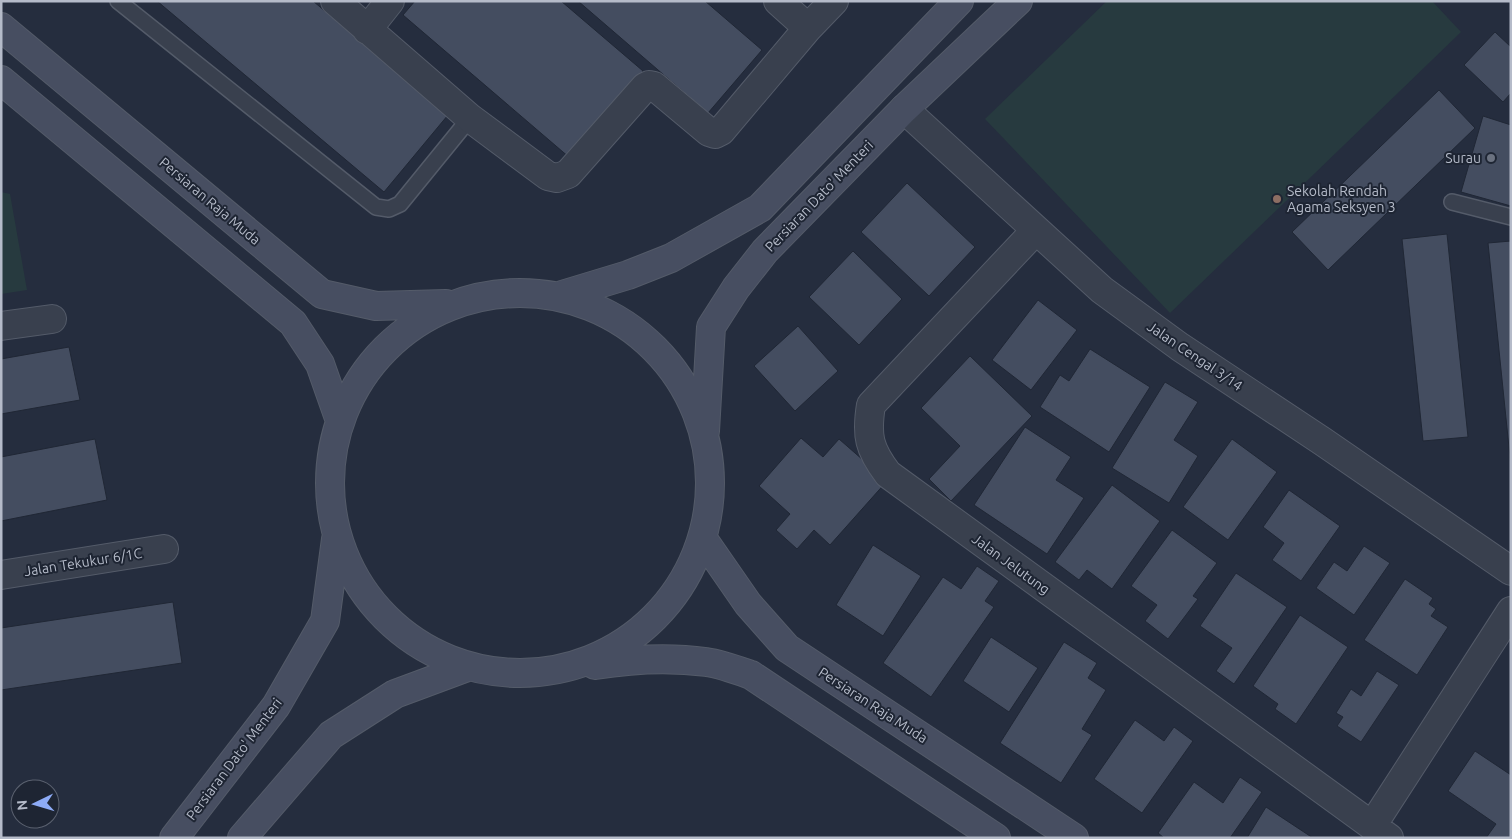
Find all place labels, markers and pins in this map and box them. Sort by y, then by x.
place label: Surau [1445,150,1481,166]
marker: Surau [1485,152,1497,164]
place label: Sekolah Rendah Agama Seksyen 3 [1287,183,1396,215]
marker: Sekolah Rendah Agama Seksyen 3 [1271,193,1283,205]

